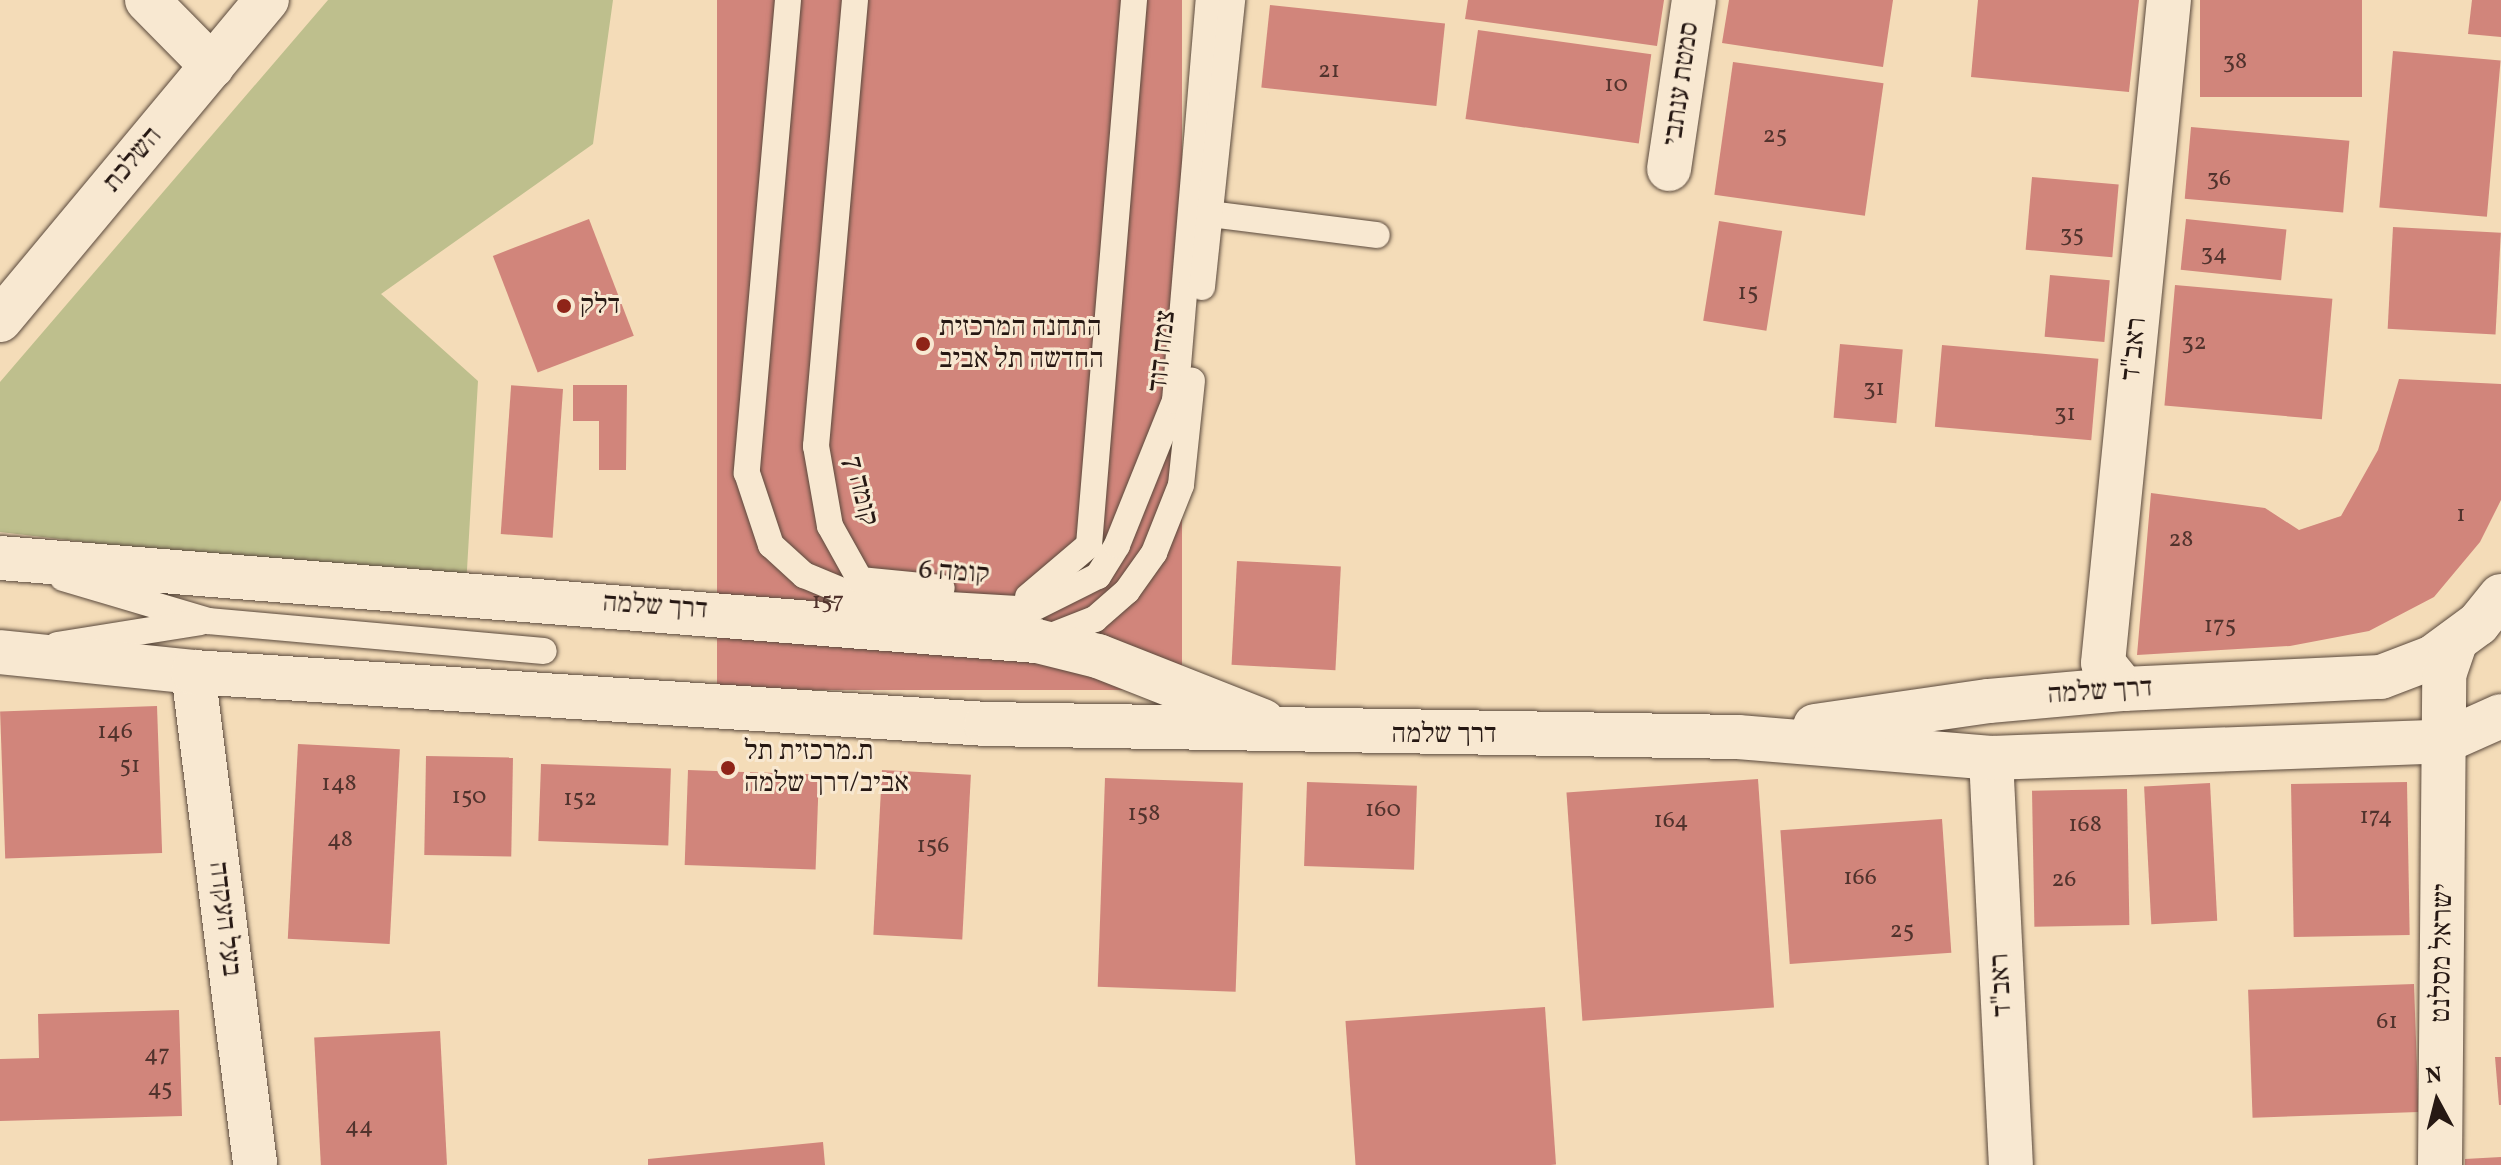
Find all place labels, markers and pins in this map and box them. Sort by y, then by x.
place label: דלק [580,289,620,323]
marker: דלק [555,297,573,315]
place label: התחנה המרכזית החדשה תל אביב [939,311,1104,377]
marker: התחנה המרכזית החדשה תל אביב [914,335,932,353]
place label: ת.מרכזית תל אביב/דרך שלמה [744,735,909,801]
marker: ת.מרכזית תל אביב/דרך שלמה [719,759,737,777]

